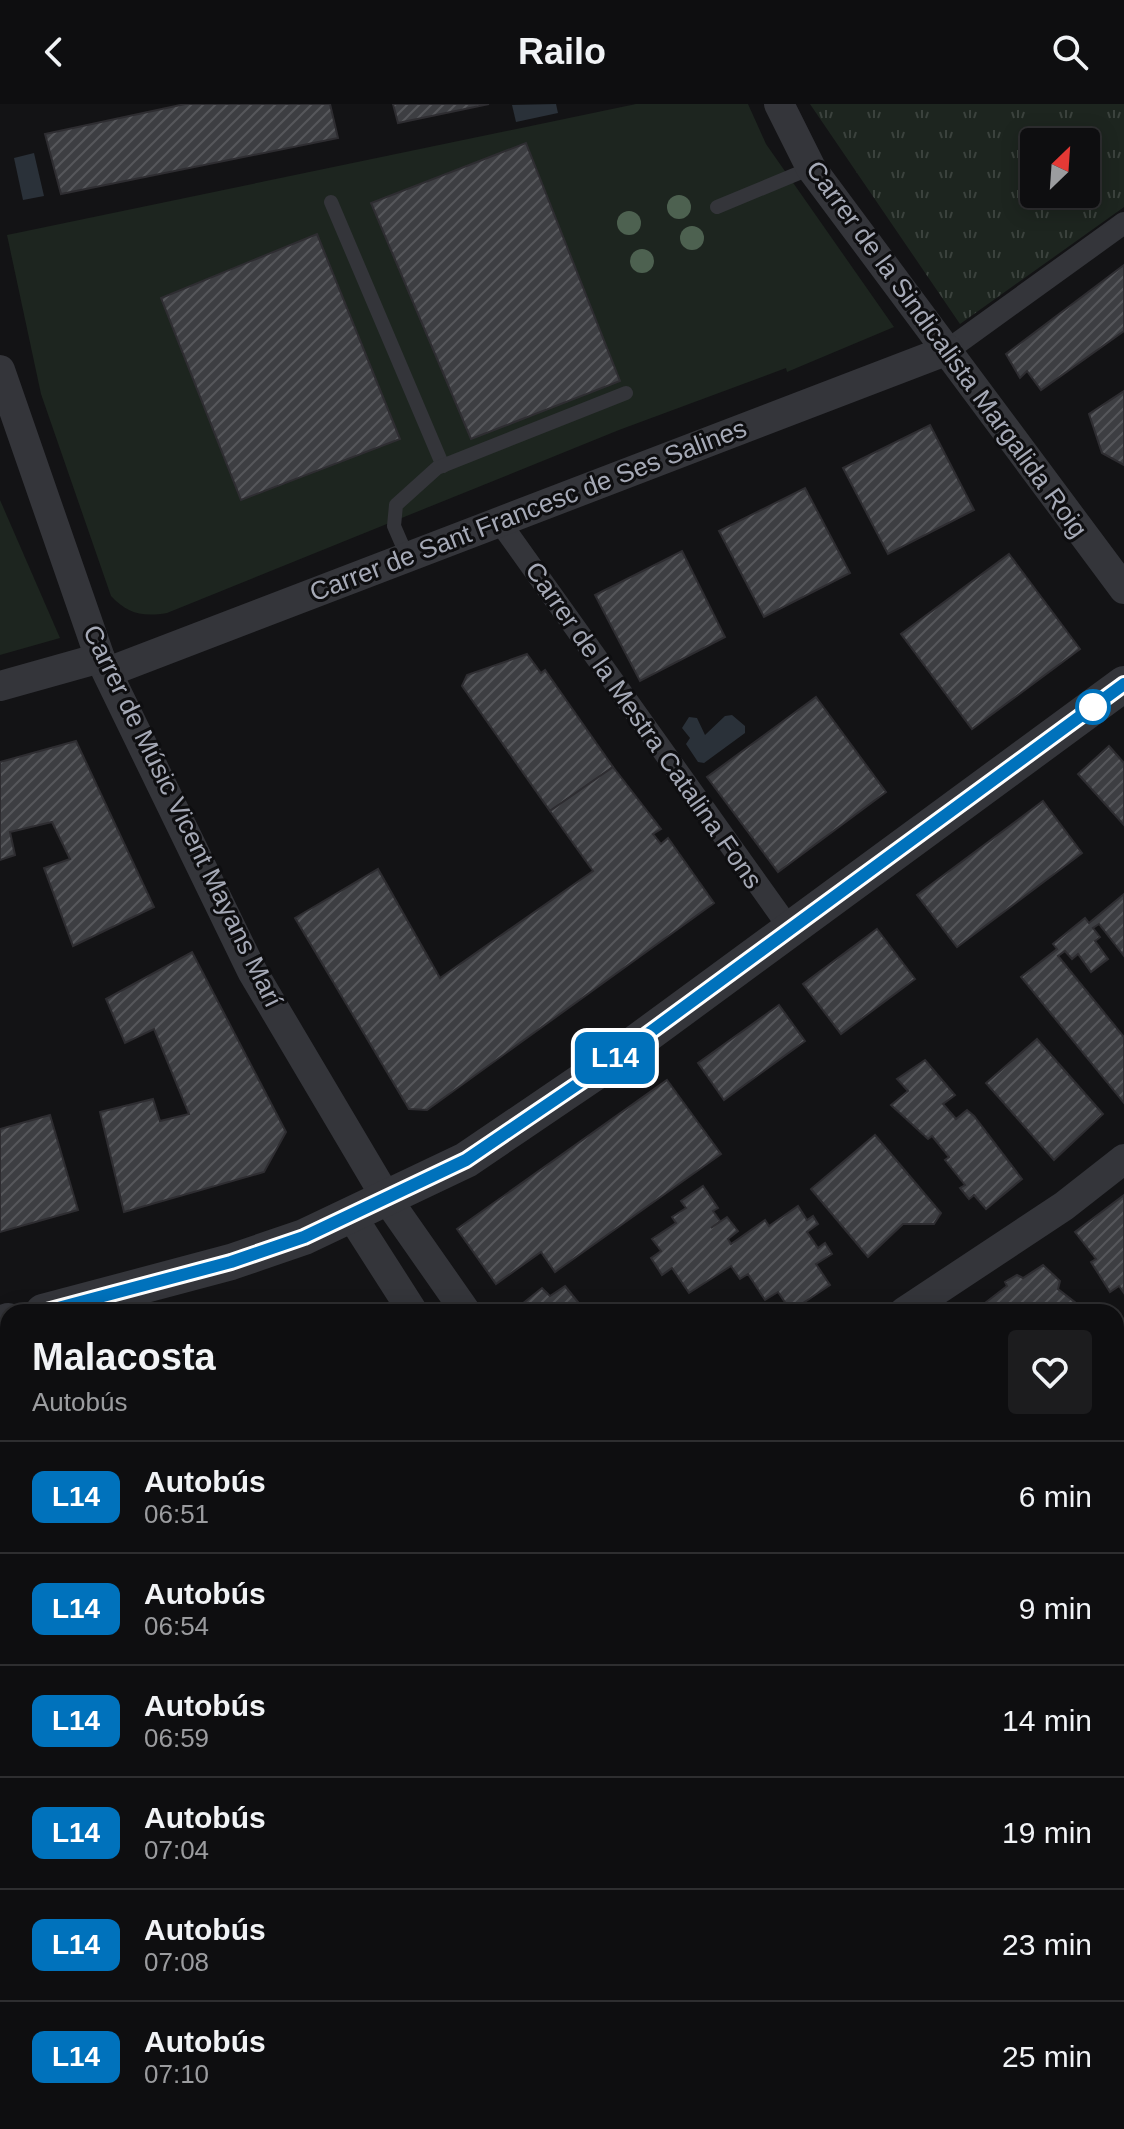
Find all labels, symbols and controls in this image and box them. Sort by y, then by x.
icon: back [32,30,76,74]
icon: search [1048,30,1092,74]
text: Railo [518,31,606,72]
north arrow [1020,128,1100,208]
map controls [1020,128,1100,208]
street label: Carrer de la Sindicalista Margalida Roig [800,155,1094,543]
street label: Carrer de Sant Francesc de Ses Salines [305,413,751,607]
street label: Carrer de la Mestra Catalina Fons [519,556,769,894]
street label: Carrer de Músic Vicent Mayans Marí [77,620,289,1013]
unlabelled marker [1076,690,1110,724]
line badge: L14 [569,1032,661,1084]
text: L14 [591,1042,639,1073]
button: heart [1008,1330,1092,1414]
text: Malacosta [32,1336,216,1378]
text: Autobús [32,1387,127,1417]
text: Autobús [144,1465,266,1498]
text: 6 min [1019,1480,1092,1513]
text: L14 [52,1481,100,1512]
text: 06:51 [144,1499,209,1529]
text: Autobús [144,1577,266,1610]
text: 9 min [1019,1592,1092,1625]
text: L14 [52,1593,100,1624]
text: 06:54 [144,1611,209,1641]
text: Autobús [144,1689,266,1722]
text: 14 min [1002,1704,1092,1737]
text: L14 [52,1705,100,1736]
text: 06:59 [144,1723,209,1753]
text: Autobús [144,1801,266,1834]
text: 19 min [1002,1816,1092,1849]
text: L14 [52,1817,100,1848]
text: 07:04 [144,1835,209,1865]
text: Autobús [144,1913,266,1946]
text: 23 min [1002,1928,1092,1961]
text: L14 [52,1929,100,1960]
text: 07:08 [144,1947,209,1977]
text: Autobús [144,2025,266,2058]
text: 25 min [1002,2040,1092,2073]
text: L14 [52,2041,100,2072]
text: 07:10 [144,2059,209,2089]

